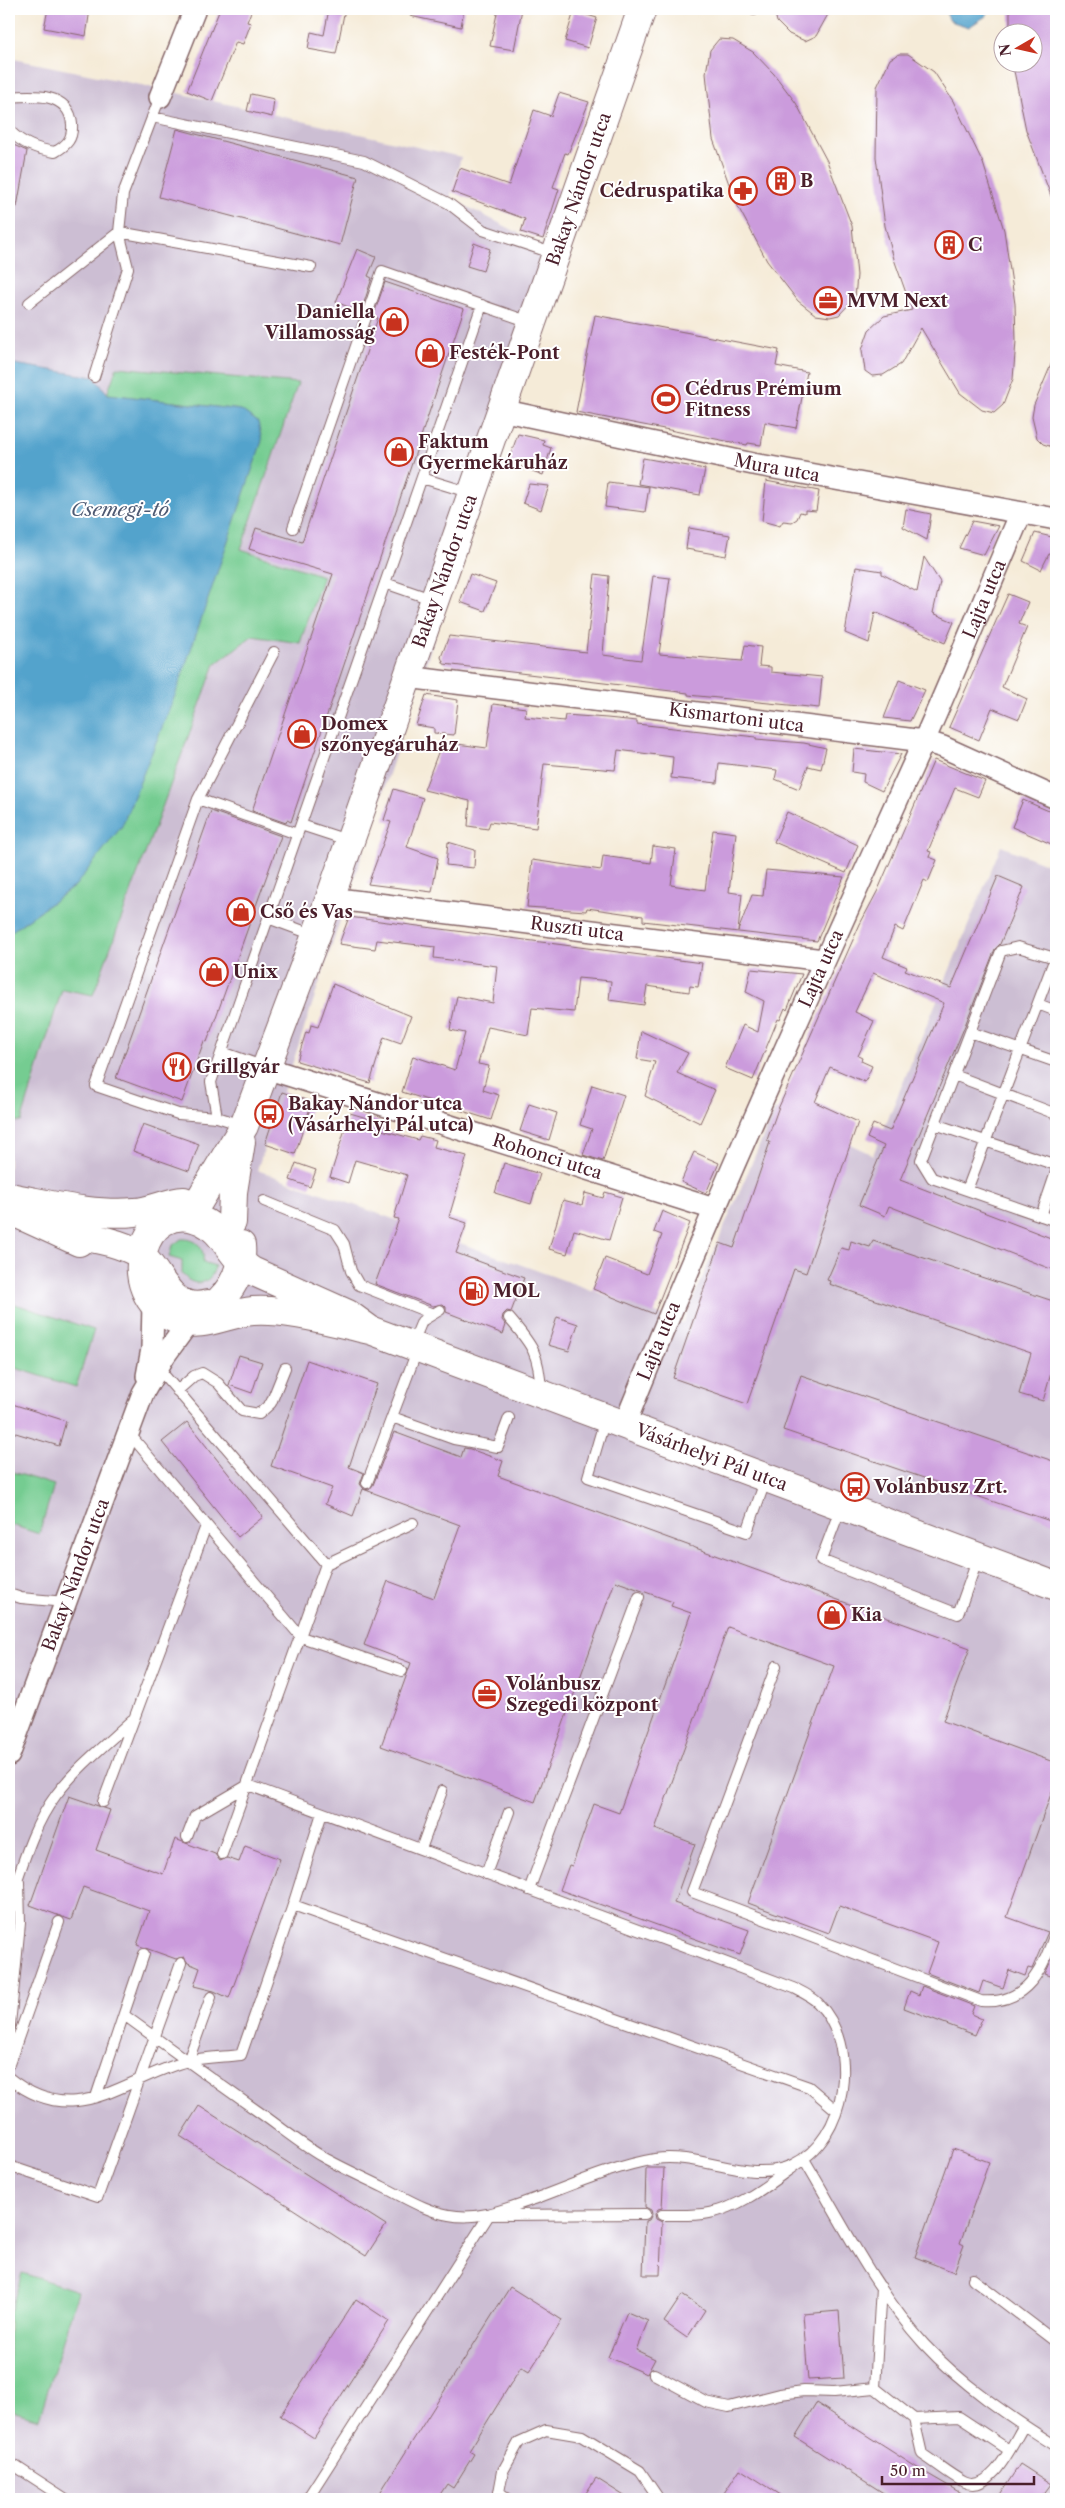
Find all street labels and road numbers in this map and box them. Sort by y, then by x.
street label: Bakay Nándor utca [542,109,616,269]
street label: Mura utca [732,449,822,487]
street label: Bakay Nándor utca [408,491,482,651]
street label: Lajta utca [958,556,1011,642]
street label: Kismartoni utca [667,698,806,737]
street label: Ruszti utca [529,912,626,946]
street label: Lajta utca [794,926,848,1011]
street label: Rohonci utca [490,1129,605,1184]
street label: Lajta utca [633,1298,685,1384]
street label: Vásárhelyi Pál utca [632,1419,791,1496]
street label: Bakay Nándor utca [37,1495,114,1654]

